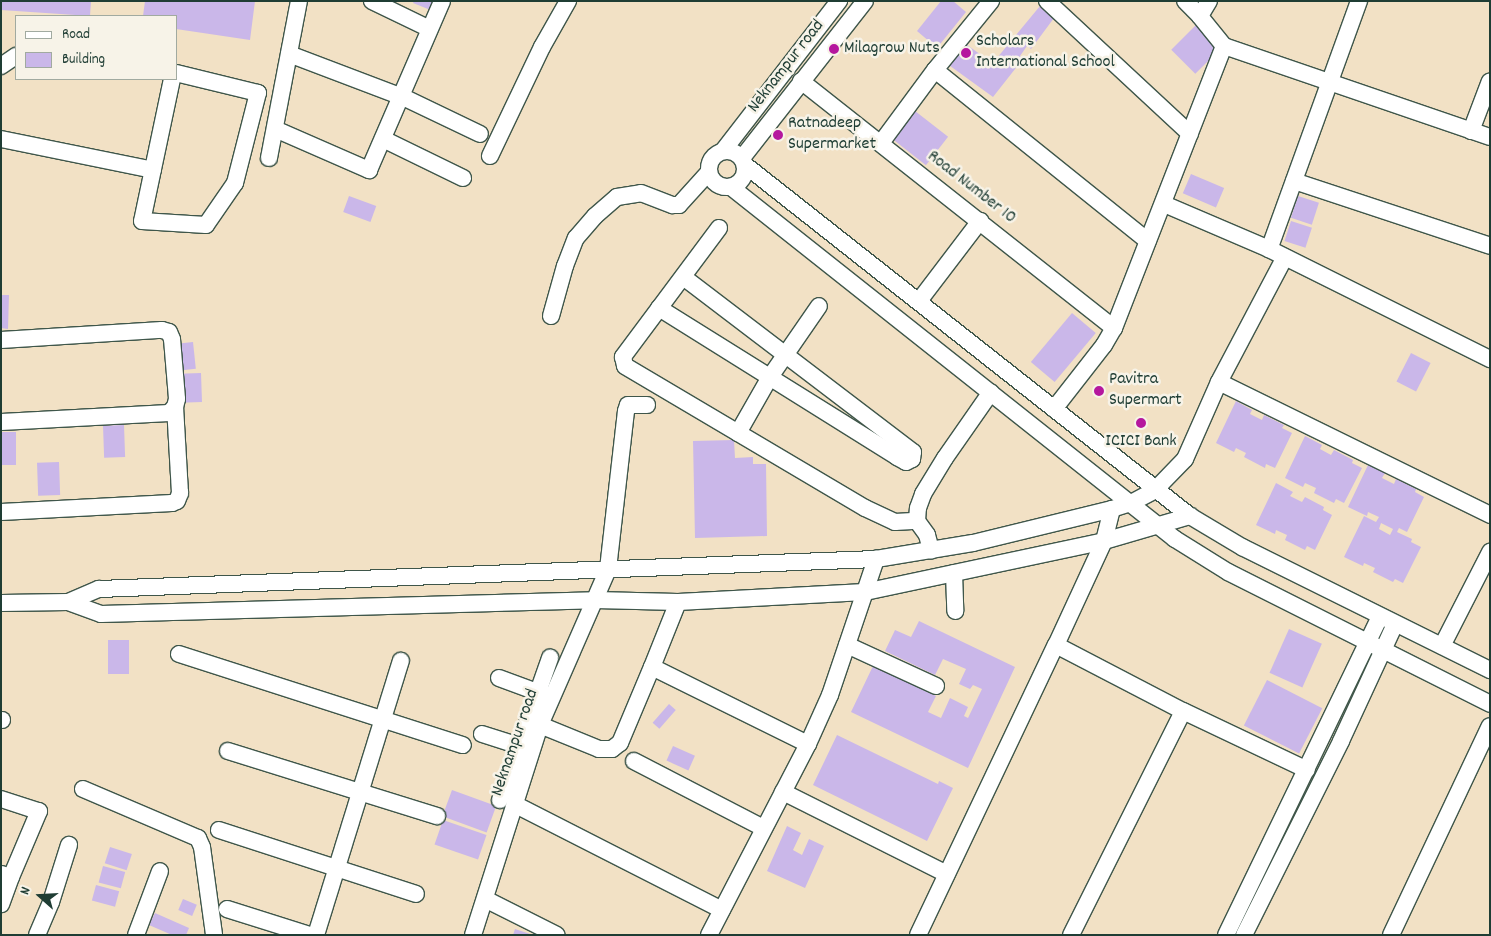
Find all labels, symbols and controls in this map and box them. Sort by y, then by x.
legend [15,15,178,80]
street label: Neknampur road [744,16,830,118]
text: Road [62,24,90,46]
place label: Scholars International School [976,32,1115,74]
place label: Milagrow Nuts [844,38,940,60]
marker: Milagrow Nuts [828,43,840,55]
marker: Scholars International School [960,47,972,59]
text: Building [62,49,105,71]
place label: Ratnadeep Supermarket [788,114,876,156]
marker: Ratnadeep Supermarket [772,129,784,141]
street label: Road Number 10 [922,147,1020,229]
place label: Pavitra Supermart [1109,370,1182,412]
marker: Pavitra Supermart [1093,385,1105,397]
marker: ICICI Bank [1135,417,1147,429]
place label: ICICI Bank [1105,431,1177,453]
street label: Neknampur road [488,687,544,799]
north arrow [15,871,65,921]
text: N [15,885,36,898]

